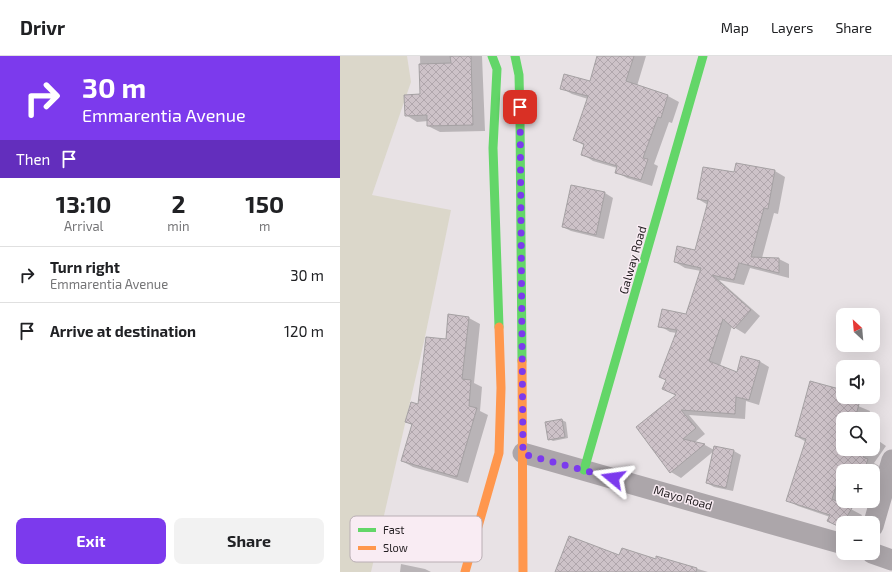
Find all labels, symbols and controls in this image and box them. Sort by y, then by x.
text: Drivr [20,16,65,39]
text: Map [721,19,749,36]
text: Layers [771,19,813,36]
text: Share [835,19,872,36]
text: 30 m [82,70,146,104]
icon: right [16,72,68,124]
pin [503,90,537,124]
icon: arrive [509,96,531,118]
text: Emmarentia Avenue [82,104,246,126]
icon: arrive [58,148,80,170]
text: Then [16,150,50,168]
text: 13:10 [56,189,112,218]
text: 2 [171,189,185,218]
text: 150 [245,189,284,218]
text: Arrival [64,218,103,234]
text: min [167,218,190,234]
text: m [259,218,270,234]
street label: Galway Road [616,224,648,295]
text: Turn right [50,258,120,276]
icon: right [16,264,38,286]
text: 30 m [290,266,324,284]
text: Emmarentia Avenue [50,276,168,292]
north arrow [836,308,880,352]
map controls [836,308,880,560]
icon: arrive [16,320,38,342]
text: Arrive at destination [50,322,196,340]
text: 120 m [284,322,324,340]
button: sound [836,360,880,404]
button: search [836,412,880,456]
position arrow [592,457,634,499]
button: + [836,464,880,508]
street label: Mayo Road [652,482,714,512]
legend [350,516,482,562]
button: − [836,516,880,560]
button: Exit [16,518,166,564]
button: Share [174,518,324,564]
text: Fast [383,523,405,536]
text: Slow [383,541,408,554]

